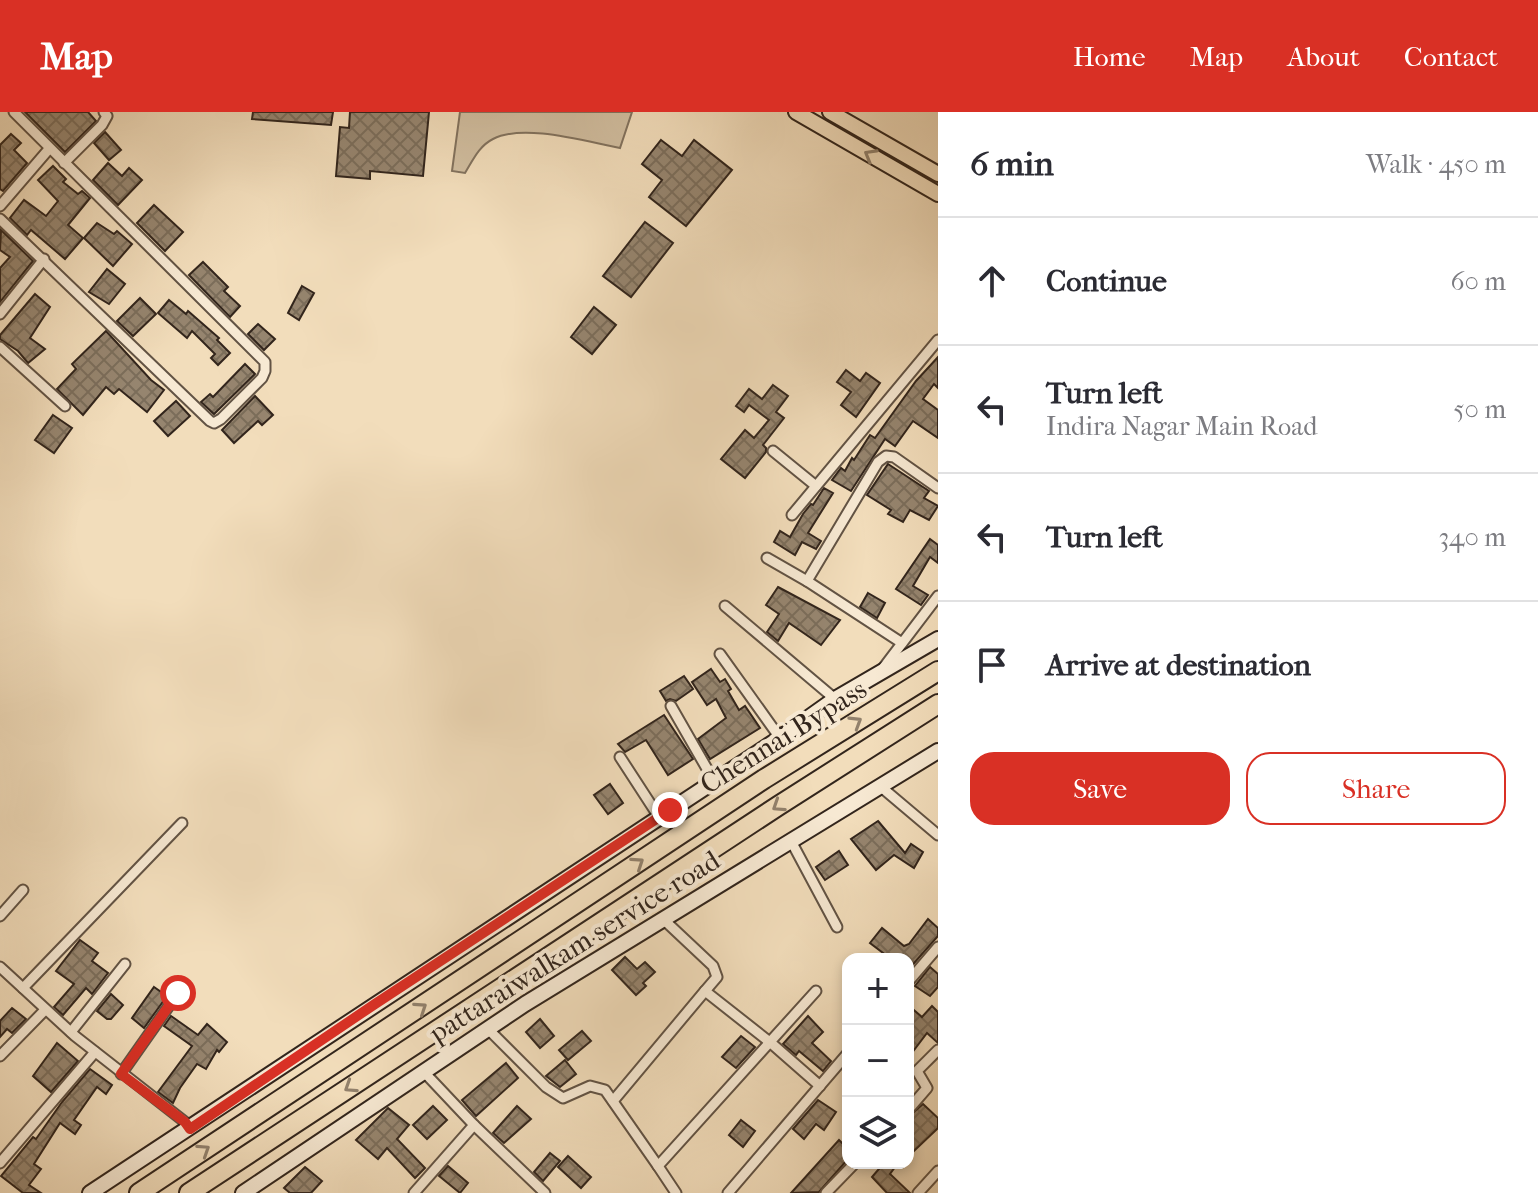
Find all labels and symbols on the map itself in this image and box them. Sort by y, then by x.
one-way arrow [865,149,879,165]
street label: Chennai Bypass [694,672,873,801]
one-way arrow [847,716,862,732]
route end [652,792,688,828]
one-way arrow [772,797,787,812]
street label: pattaraiwalkam service road [422,843,726,1050]
one-way arrow [629,858,644,873]
route start [160,975,196,1011]
one-way arrow [413,1002,427,1017]
one-way arrow [344,1077,358,1092]
one-way arrow [195,1145,210,1160]

